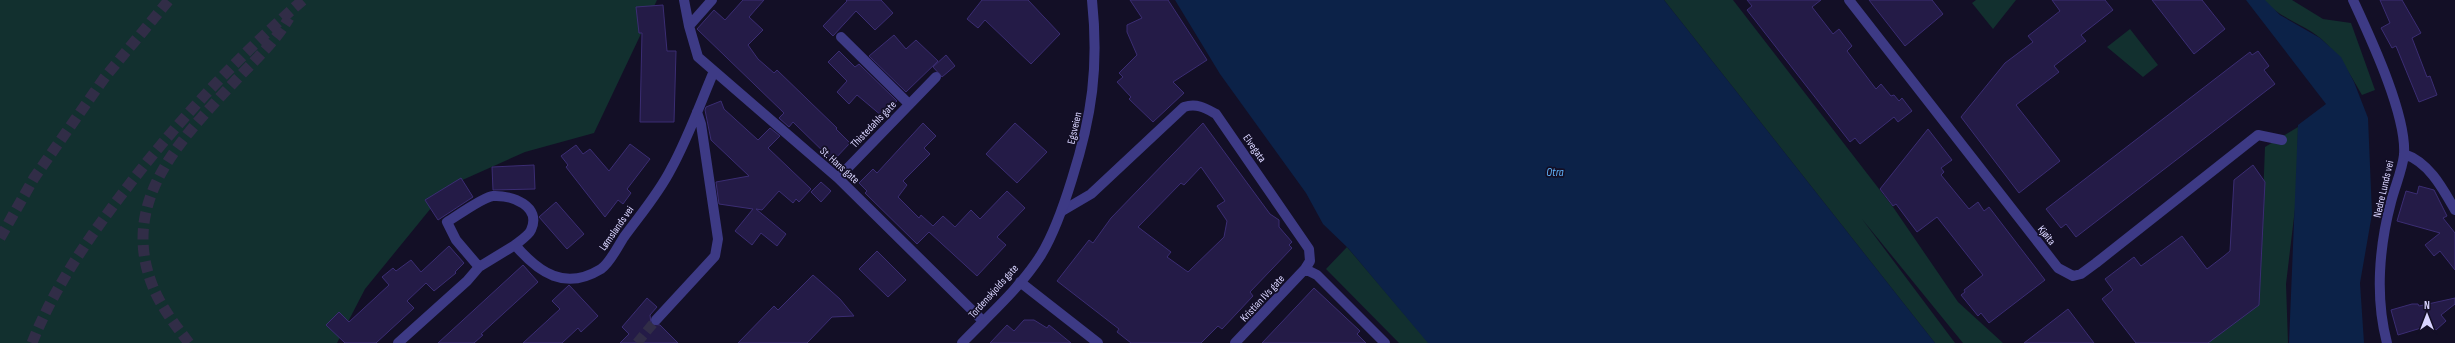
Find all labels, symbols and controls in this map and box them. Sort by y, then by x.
street label: Thistedahls gate [848,98,899,151]
street label: Egsveien [1064,110,1085,145]
street label: Elvegata [1240,132,1269,165]
street label: St. Hans gate [817,144,862,186]
street label: Nedre Lunds vei [2371,159,2396,219]
water label: Otra [1546,165,1564,180]
street label: Lømslands vei [596,203,636,253]
street label: Kjøita [2035,223,2058,248]
street label: Tordenskjolds gate [966,262,1021,321]
street label: Kristian IVs gate [1237,272,1287,324]
north arrow [2407,295,2447,335]
text: N [2424,299,2430,312]

